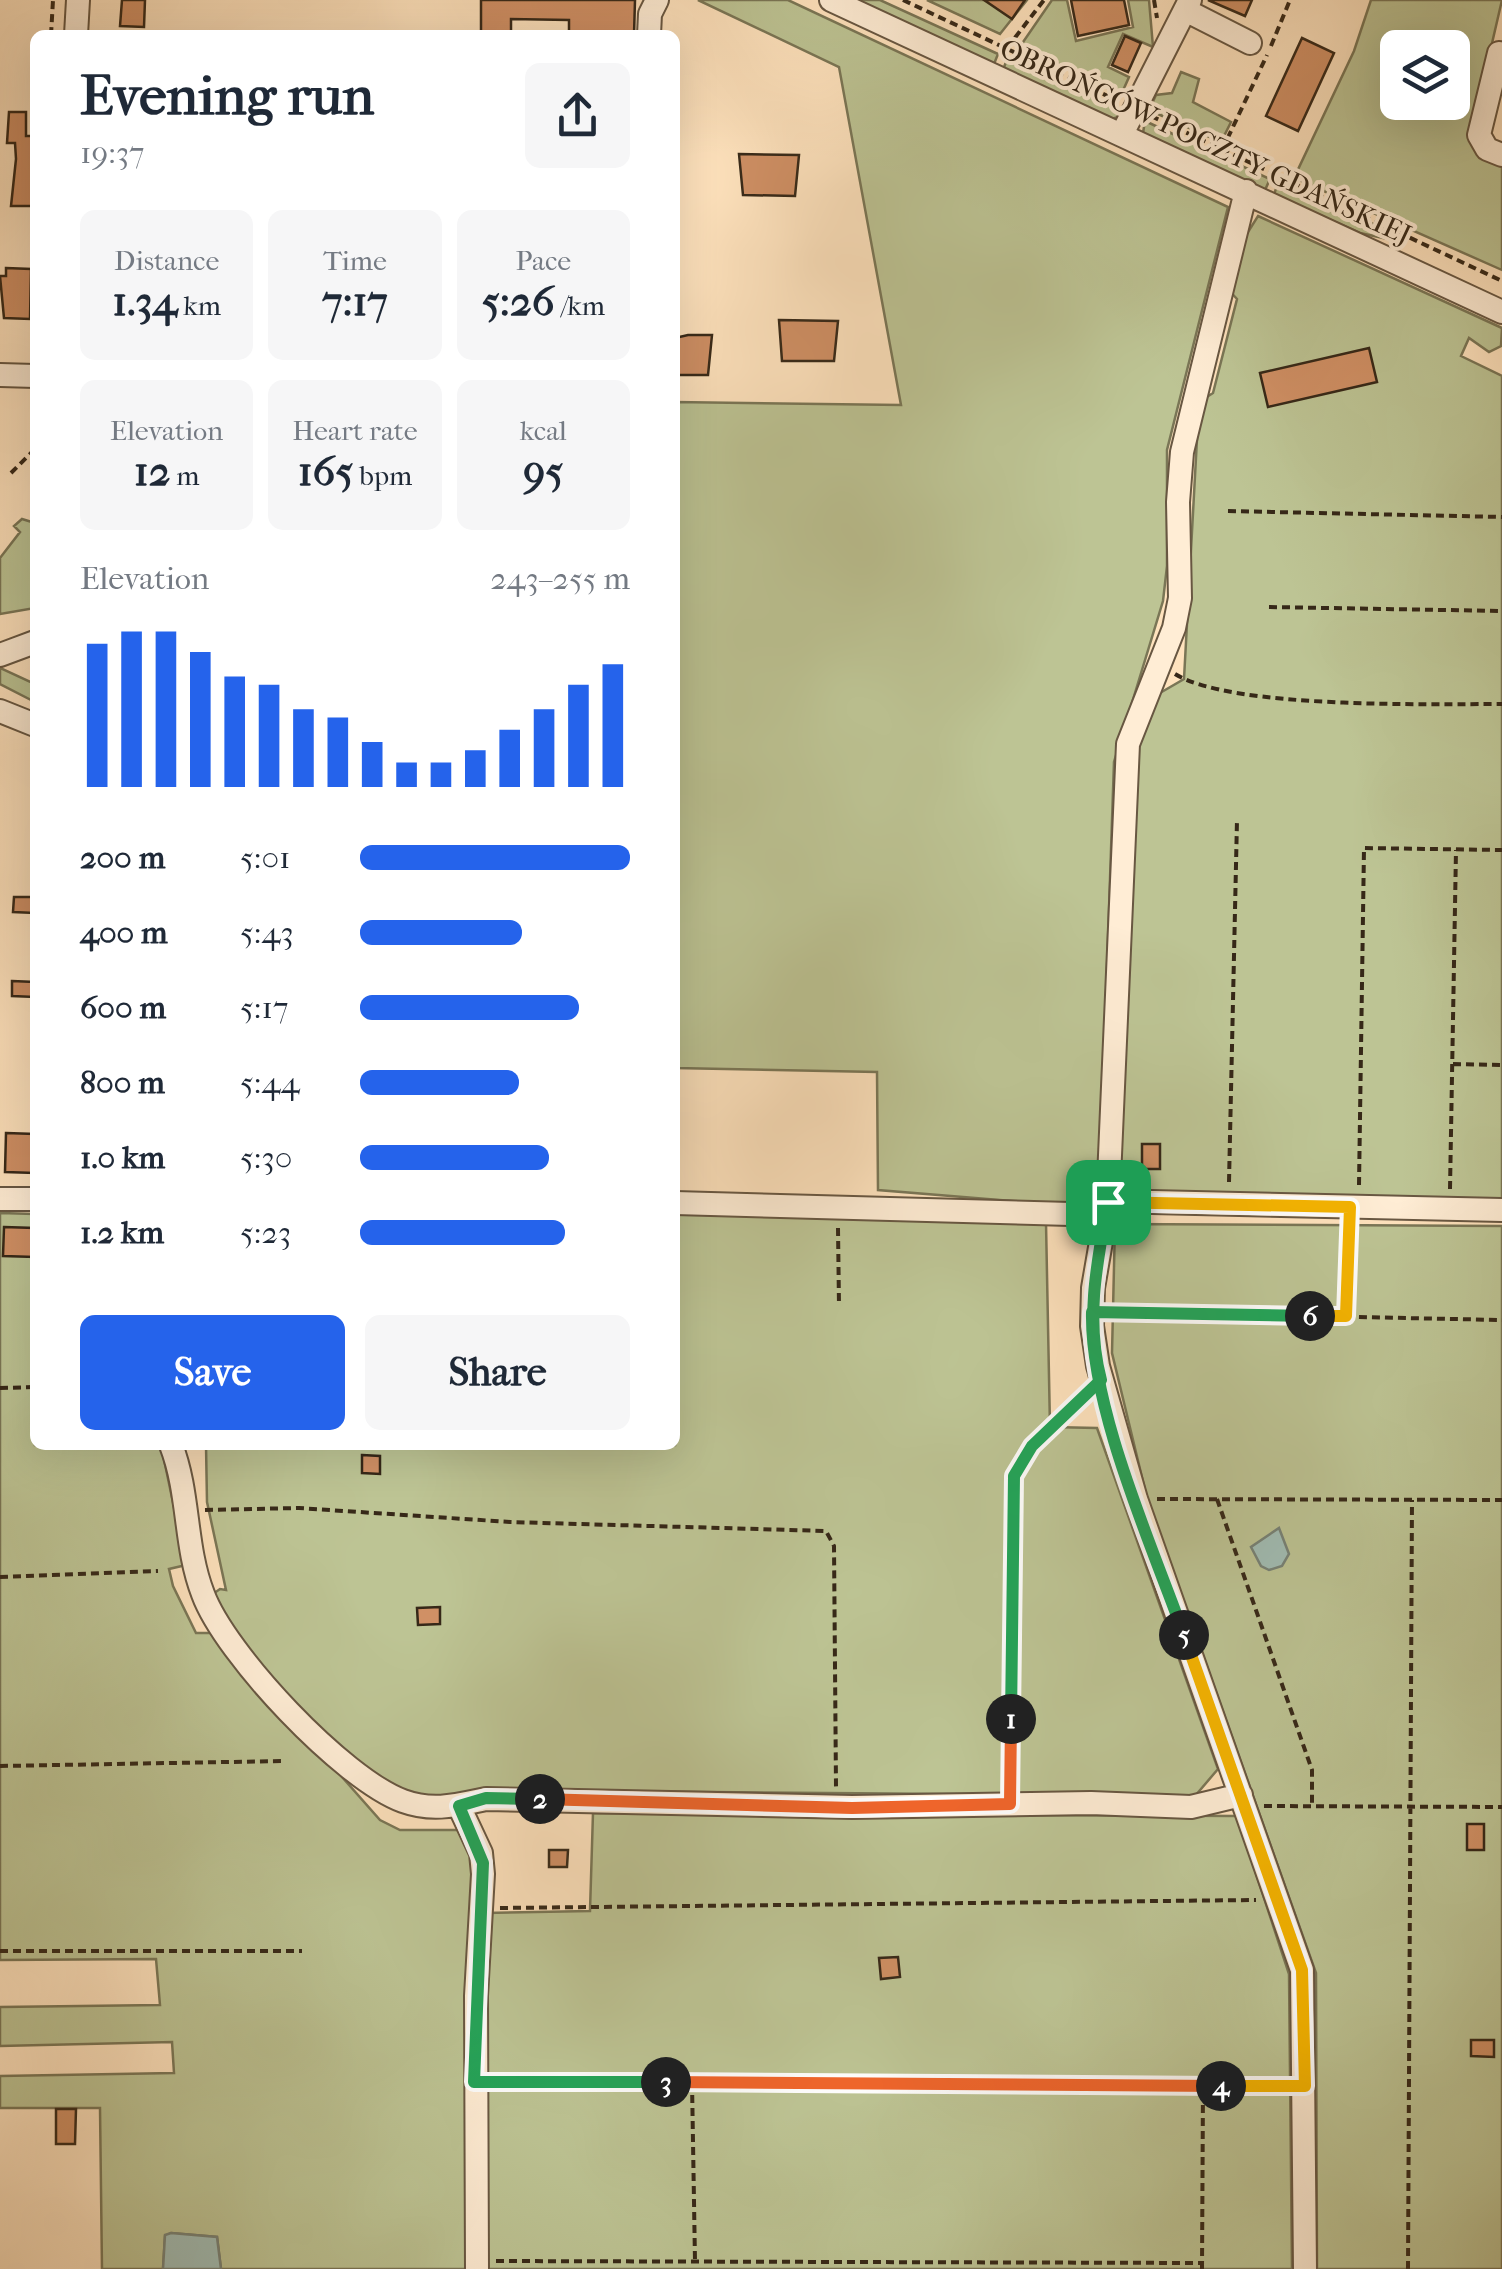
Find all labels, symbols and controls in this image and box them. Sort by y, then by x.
map controls [1380,30,1470,120]
button: layers [1380,30,1470,120]
street label: OBROŃCÓW POCZTY GDAŃSKIEJ [995,31,1417,252]
button: share [525,63,630,168]
text: Evening run [80,64,374,128]
text: 19:37 [80,134,145,171]
text: Distance [114,244,219,277]
text: Time [323,244,387,277]
text: Pace [515,244,571,277]
text: 1.34 [112,277,177,326]
text: 7:17 [322,277,388,326]
text: 5:26 [482,277,554,326]
text: km [177,289,221,322]
text: /km [554,289,605,322]
text: Elevation [110,414,223,447]
text: Heart rate [292,414,418,447]
text: kcal [520,414,567,447]
text: 12 [134,447,170,496]
text: 165 [298,447,353,496]
text: 95 [523,447,563,496]
text: m [170,459,200,492]
text: bpm [353,459,412,492]
text: Elevation [80,560,209,597]
text: 243–255 m [490,560,630,597]
text: 200 m [80,839,165,876]
text: 5:01 [240,839,290,876]
text: 400 m [80,914,168,951]
text: 5:43 [240,914,294,951]
text: 600 m [80,989,166,1026]
text: 5:17 [240,989,288,1026]
text: 800 m [80,1064,165,1101]
text: 5:44 [240,1064,300,1101]
text: 1.0 km [80,1139,165,1176]
text: 5:30 [240,1139,292,1176]
pin [1066,1160,1151,1245]
icon: arrive [1081,1175,1136,1230]
text: 1.2 km [80,1214,164,1251]
text: 5:23 [240,1214,291,1251]
pin: 6 [1285,1291,1335,1341]
text: 6 [1302,1299,1318,1332]
button: Save [80,1315,345,1430]
button: Share [365,1315,630,1430]
pin: 5 [1159,1610,1209,1660]
text: 5 [1178,1618,1190,1651]
pin: 1 [986,1694,1036,1744]
text: 1 [1006,1702,1016,1735]
pin: 2 [515,1774,565,1824]
text: 2 [533,1782,547,1815]
pin: 3 [641,2057,691,2107]
pin: 4 [1196,2061,1246,2111]
text: 3 [660,2065,672,2098]
text: 4 [1213,2069,1229,2102]

